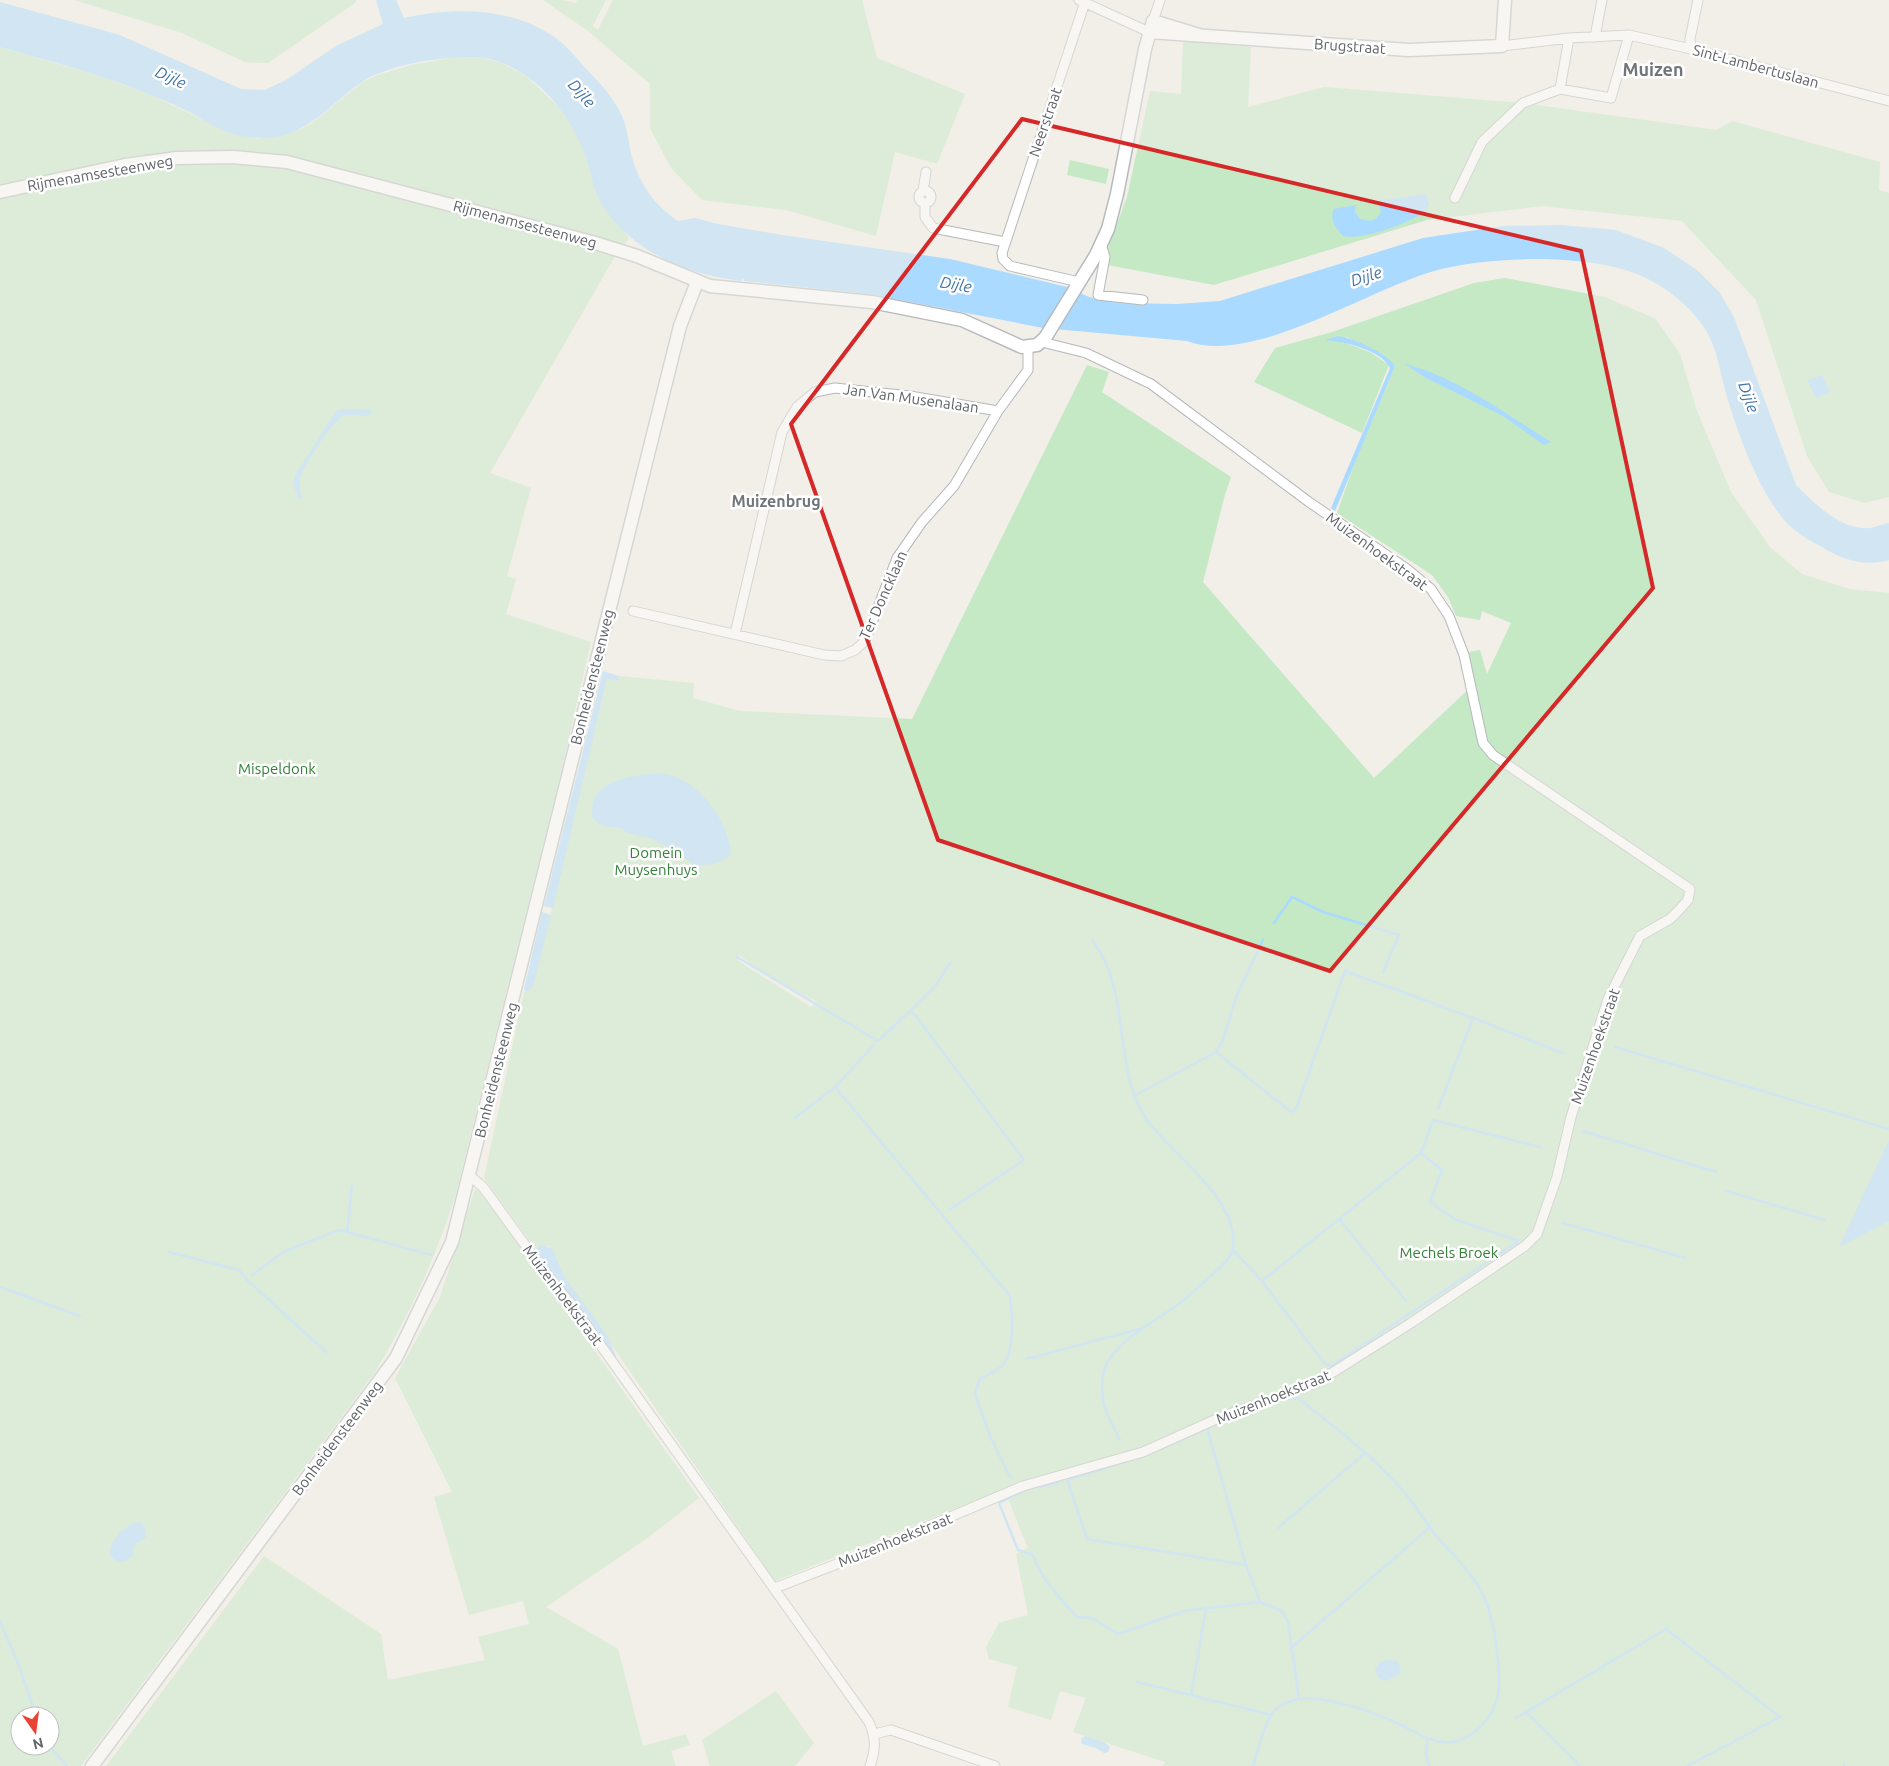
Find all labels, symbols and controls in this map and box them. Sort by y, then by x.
street label: Brugstraat [1314,35,1387,57]
street label: Sint-Lambertuslaan [1691,41,1821,91]
district label: Muizen [1622,59,1684,79]
water label: Dijle [153,62,189,92]
water label: Dijle [565,75,599,111]
street label: Neerstraat [1025,85,1065,159]
street label: Rijmenamsesteenweg [26,152,174,194]
street label: Rijmenamsesteenweg [451,197,599,251]
water label: Dijle [1348,263,1384,289]
water label: Dijle [939,272,973,296]
water label: Dijle [1735,379,1763,415]
street label: Jan Van Musenalaan [842,380,980,416]
district label: Muizenbrug [731,492,821,510]
street label: Muizenhoekstraat [1323,508,1431,594]
street label: Ter Doncklaan [856,548,910,642]
street label: Bonheidensteenweg [567,608,617,746]
park label: Mispeldonk [238,760,316,777]
park label: Domein Muysenhuys [615,844,698,878]
street label: Muizenhoekstraat [1567,986,1623,1106]
street label: Bonheidensteenweg [471,1001,521,1139]
street label: Muizenhoekstraat [520,1241,606,1349]
park label: Mechels Broek [1400,1244,1499,1261]
street label: Muizenhoekstraat [1214,1366,1333,1428]
street label: Bonheidensteenweg [288,1377,386,1499]
street label: Muizenhoekstraat [836,1509,955,1571]
north arrow [10,1706,60,1756]
text: N [31,1735,45,1753]

